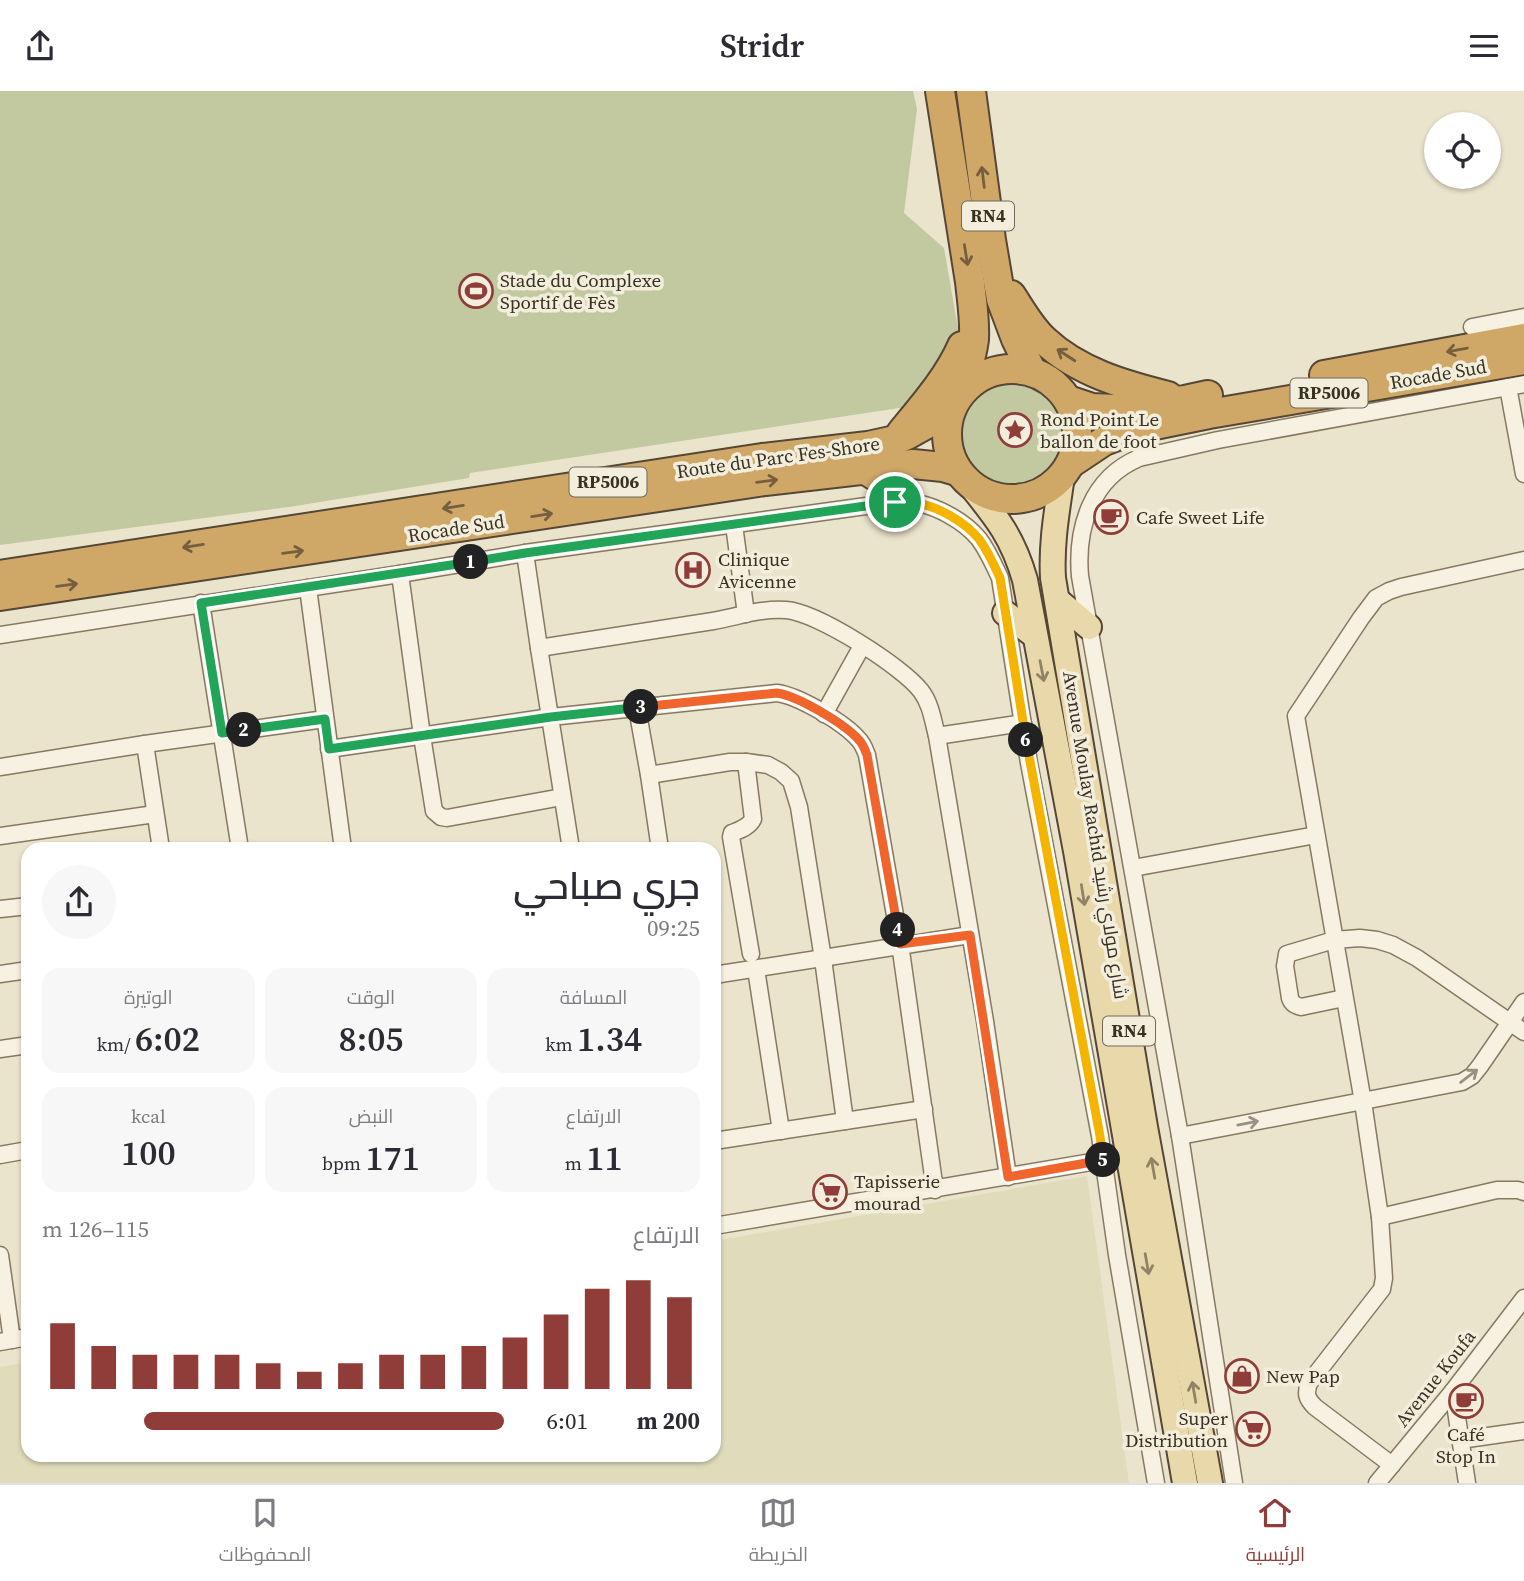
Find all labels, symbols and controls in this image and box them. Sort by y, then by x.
text: Stridr [720,24,804,68]
icon: share [21,27,59,65]
icon: menu [1465,27,1503,65]
map controls [1424,112,1501,189]
button: locate [1424,112,1501,189]
one-way arrow [976,166,989,189]
road number: RN4 [962,201,1014,231]
one-way arrow [960,243,973,266]
place label: Stade du Complexe Sportif de Fès [500,267,661,315]
sports icon: Stade du Complexe Sportif de Fès [457,272,495,310]
one-way arrow [1446,344,1469,357]
one-way arrow [1056,348,1076,362]
street label: Rocade Sud [1388,353,1489,395]
road number: RP5006 [1290,379,1368,407]
place label: Rond Point Le ballon de foot [1040,406,1159,454]
place icon: Rond Point Le ballon de foot [996,411,1034,449]
street label: Route du Parc Fes-Shore [675,430,881,484]
road number: RP5006 [570,467,646,496]
pin [865,472,925,532]
one-way arrow [755,474,778,487]
icon: arrive [876,483,914,521]
cafe icon: Cafe Sweet Life [1092,498,1130,536]
one-way arrow [442,500,465,513]
place label: Cafe Sweet Life [1136,504,1265,530]
street label: Rocade Sud [406,507,506,548]
one-way arrow [530,508,553,521]
one-way arrow [182,539,205,552]
pin: 1 [454,545,489,580]
one-way arrow [281,546,303,559]
place label: Clinique Avicenne [718,546,796,594]
text: 1 [465,548,476,574]
hospital icon: Clinique Avicenne [674,551,712,589]
one-way arrow [56,578,78,591]
one-way arrow [1036,659,1049,682]
street label: Avenue Moulay Rachid شارع مولاي رشيد [1055,669,1135,1001]
pin: 3 [624,689,658,725]
text: 3 [635,693,646,719]
pin: 2 [226,713,262,747]
text: 2 [238,716,249,742]
pin: 6 [1009,723,1044,757]
text: 6 [1020,726,1031,752]
text: جري صباحي [513,860,700,912]
button: share [42,865,116,939]
one-way arrow [1077,883,1090,906]
text: 09:25 [647,912,700,944]
pin: 4 [880,913,916,947]
text: 4 [892,916,903,942]
text: الوتيرة [124,984,173,1010]
text: الوقت [347,984,395,1010]
text: المسافة [560,984,627,1010]
text: 6:02 [135,1015,200,1063]
text: 8:05 [338,1015,404,1063]
text: 1.34 [577,1015,642,1063]
road number: RN4 [1103,1016,1155,1045]
text: /km [97,1031,135,1057]
text: km [545,1031,577,1057]
one-way arrow [1459,1069,1478,1084]
text: kcal [131,1103,166,1129]
text: النبض [349,1103,393,1129]
text: الارتفاع [566,1103,622,1129]
one-way arrow [1236,1116,1258,1129]
text: 100 [121,1129,176,1177]
text: 171 [365,1134,420,1182]
text: 11 [586,1134,623,1182]
pin: 5 [1086,1143,1120,1177]
text: 5 [1097,1146,1108,1172]
text: bpm [322,1150,365,1176]
text: m [565,1150,586,1176]
one-way arrow [1145,1157,1159,1180]
place label: Tapisserie mourad [854,1168,940,1216]
supermarket icon: Tapisserie mourad [811,1173,849,1211]
text: 115–126 m [42,1213,149,1245]
text: الارتفاع [633,1219,700,1251]
one-way arrow [1141,1252,1154,1275]
street label: Avenue Koufa [1389,1324,1481,1432]
shop icon: New Pap [1223,1357,1261,1395]
place label: New Pap [1266,1363,1340,1389]
one-way arrow [1187,1381,1200,1404]
cafe icon: Café Stop In [1447,1382,1485,1420]
text: 6:01 [547,1405,588,1437]
text: 200 m [637,1405,700,1437]
place label: Super Distribution [1125,1405,1228,1453]
supermarket icon: Super Distribution [1234,1410,1272,1448]
place label: Café Stop In [1436,1421,1496,1469]
tab: المحفوظات [219,1494,311,1572]
tab: الخريطة [749,1494,808,1572]
tab: الرئيسية [1246,1494,1305,1572]

